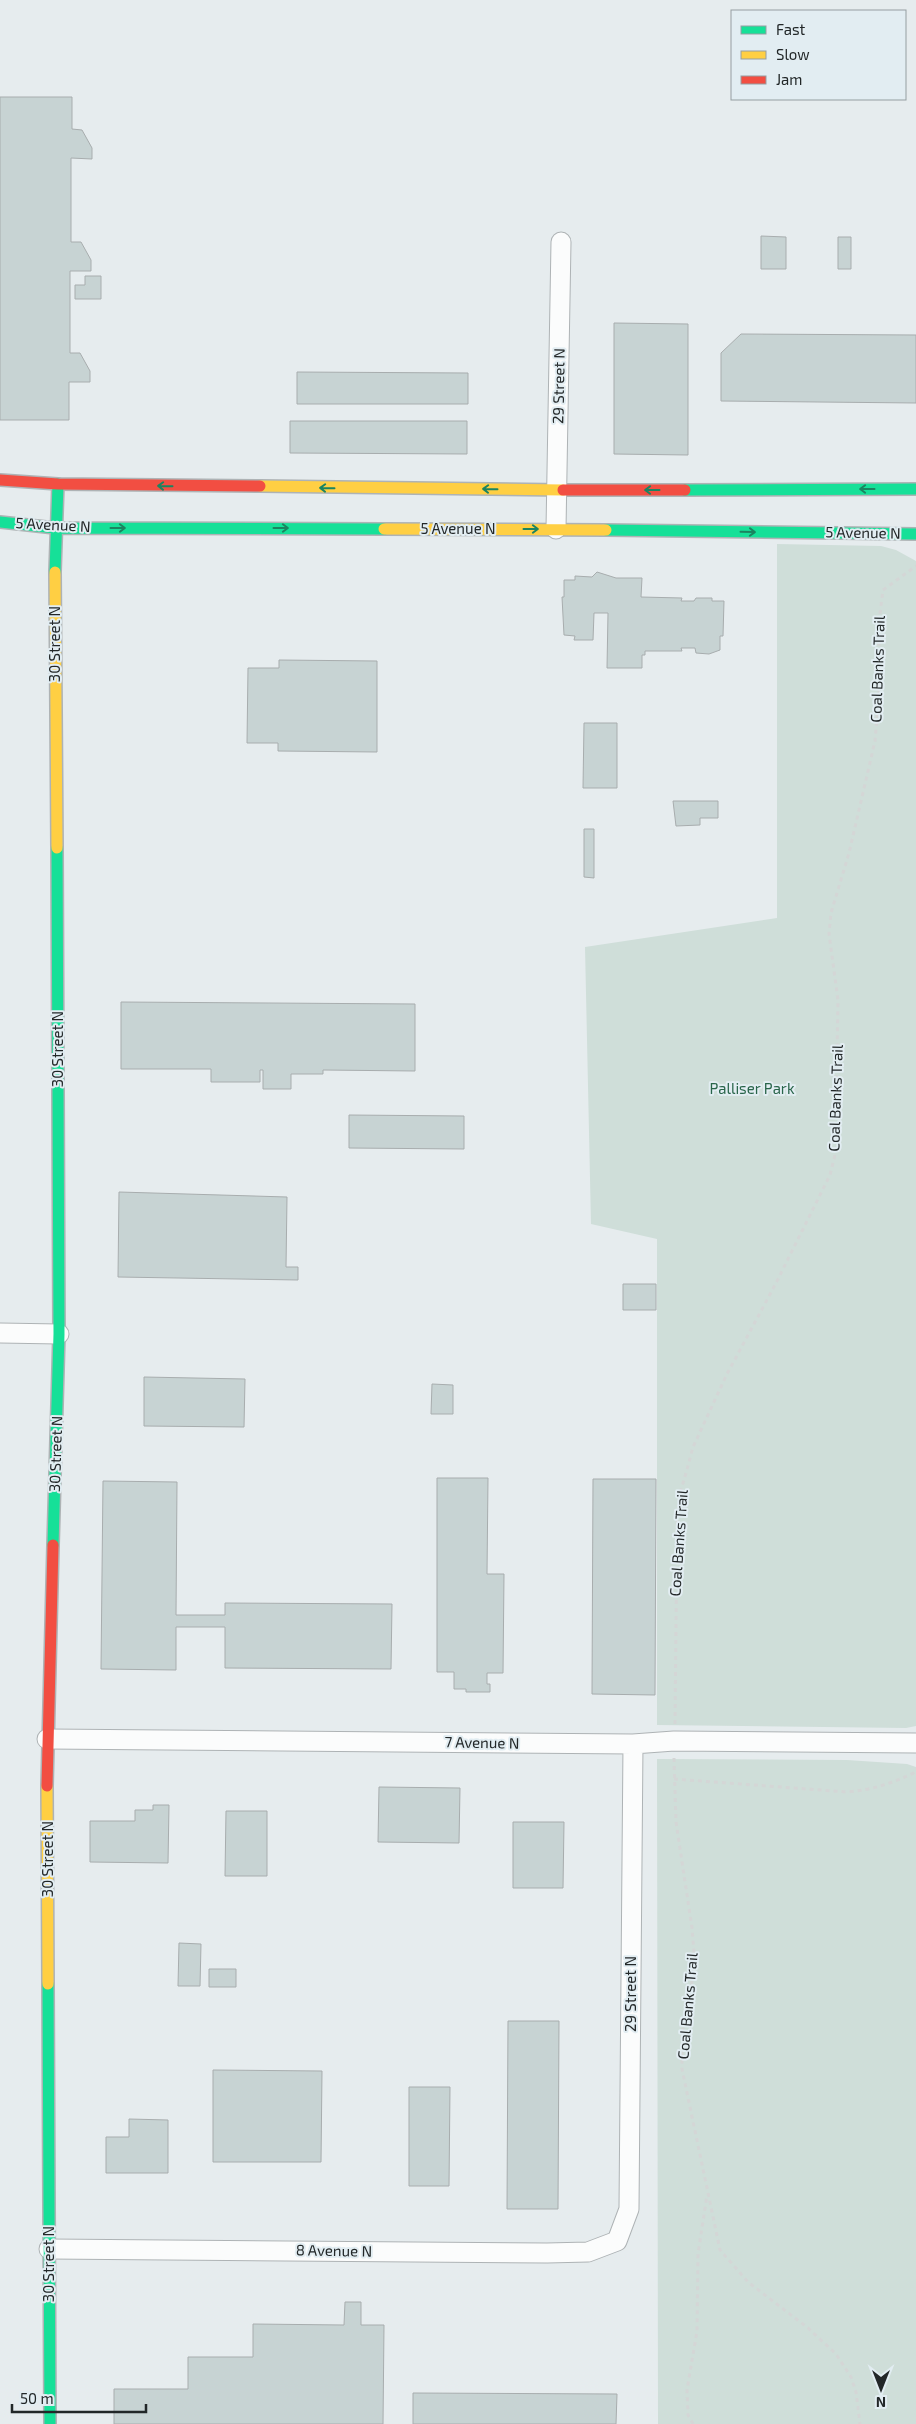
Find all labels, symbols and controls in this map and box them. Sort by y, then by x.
legend [731,10,906,100]
text: Fast [776,20,806,38]
text: Slow [776,45,810,63]
text: Jam [776,70,802,88]
street label: 29 Street N [548,348,568,424]
one-way arrow [157,481,174,491]
one-way arrow [319,483,335,492]
one-way arrow [860,484,876,494]
one-way arrow [482,485,498,494]
one-way arrow [644,485,660,495]
street label: 5 Avenue N [15,513,91,535]
street label: 5 Avenue N [420,519,496,537]
street label: 5 Avenue N [825,522,901,542]
one-way arrow [110,523,126,533]
one-way arrow [272,523,289,533]
one-way arrow [522,524,539,534]
one-way arrow [740,527,756,536]
street label: 30 Street N [45,606,63,682]
street label: Coal Banks Trail [866,615,888,723]
street label: 30 Street N [48,1011,66,1087]
street label: Coal Banks Trail [824,1044,846,1152]
park label: Palliser Park [709,1079,795,1097]
street label: 30 Street N [45,1416,65,1492]
street label: Coal Banks Trail [665,1488,691,1597]
street label: 7 Avenue N [444,1732,520,1752]
street label: 30 Street N [38,1821,56,1897]
street label: Coal Banks Trail [673,1951,701,2060]
street label: 29 Street N [621,1956,639,2032]
street label: 30 Street N [39,2226,57,2302]
street label: 8 Avenue N [296,2240,372,2260]
north arrow [856,2364,906,2414]
scale bar [12,2382,146,2414]
text: 50 m [20,2389,54,2407]
text: N [876,2394,886,2411]

